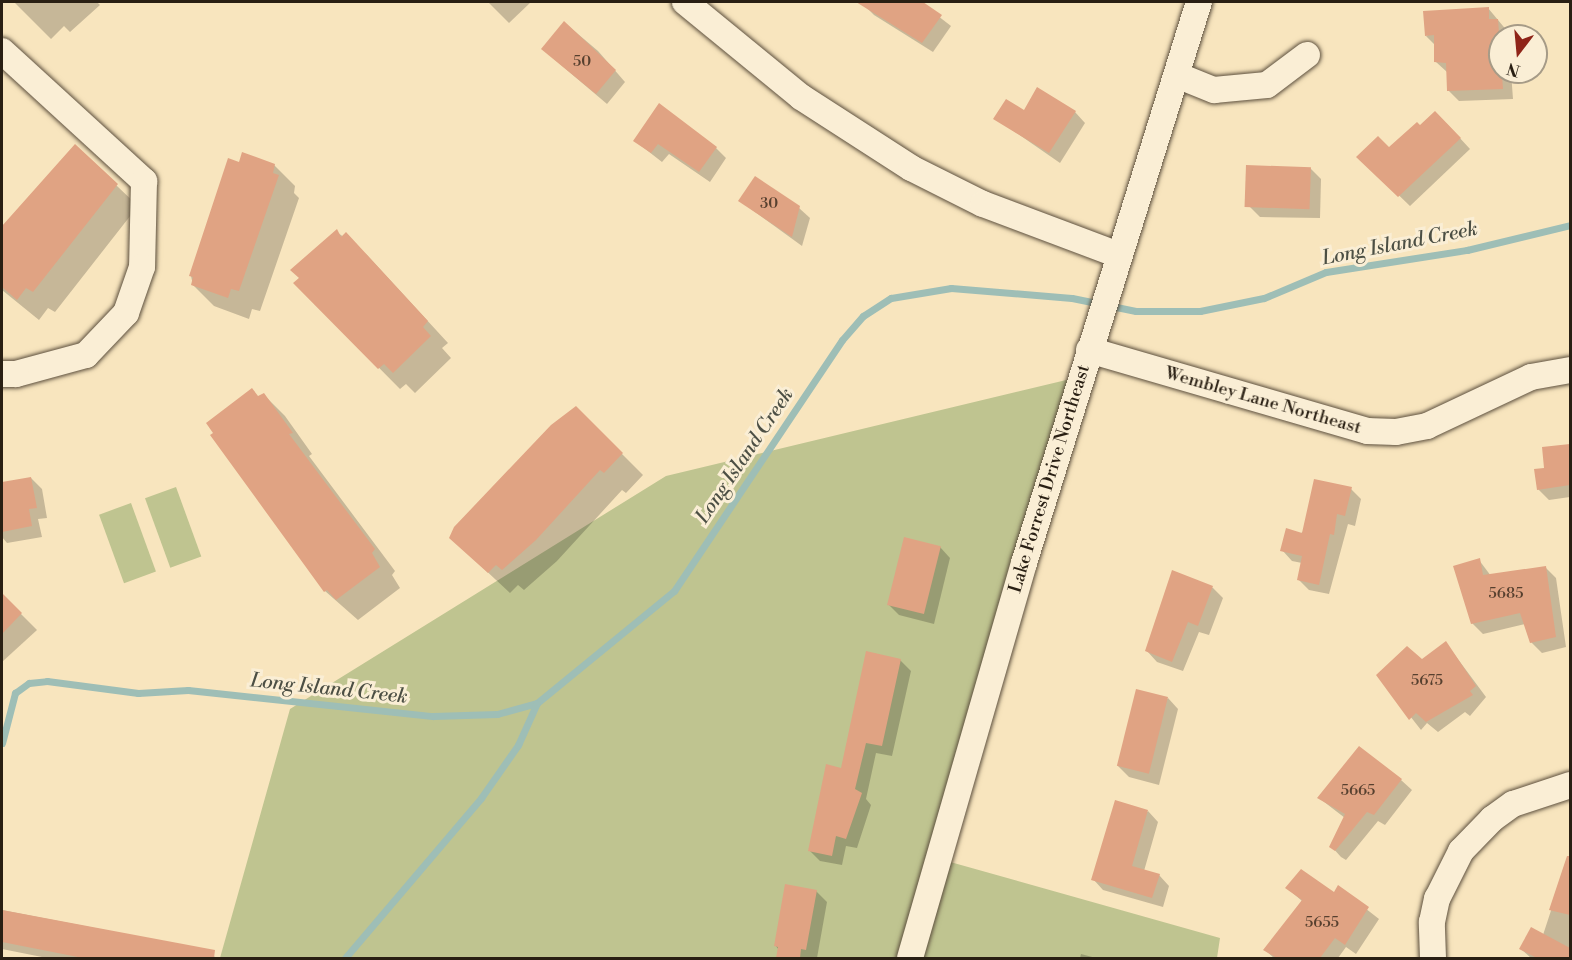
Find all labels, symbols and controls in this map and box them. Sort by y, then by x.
north arrow [1488,24,1548,84]
house number: 50 [573,53,591,71]
text: N [1505,58,1522,81]
house number: 30 [760,195,778,213]
water label: Long Island Creek [1320,217,1480,271]
street label: Lake Forrest Drive Northeast [1005,362,1095,596]
street label: Wembley Lane Northeast [1162,363,1364,439]
water label: Long Island Creek [691,384,799,528]
house number: 5685 [1489,585,1523,603]
water label: Long Island Creek [249,669,409,709]
house number: 5675 [1411,672,1443,690]
house number: 5665 [1341,782,1375,800]
house number: 5655 [1305,914,1339,932]

